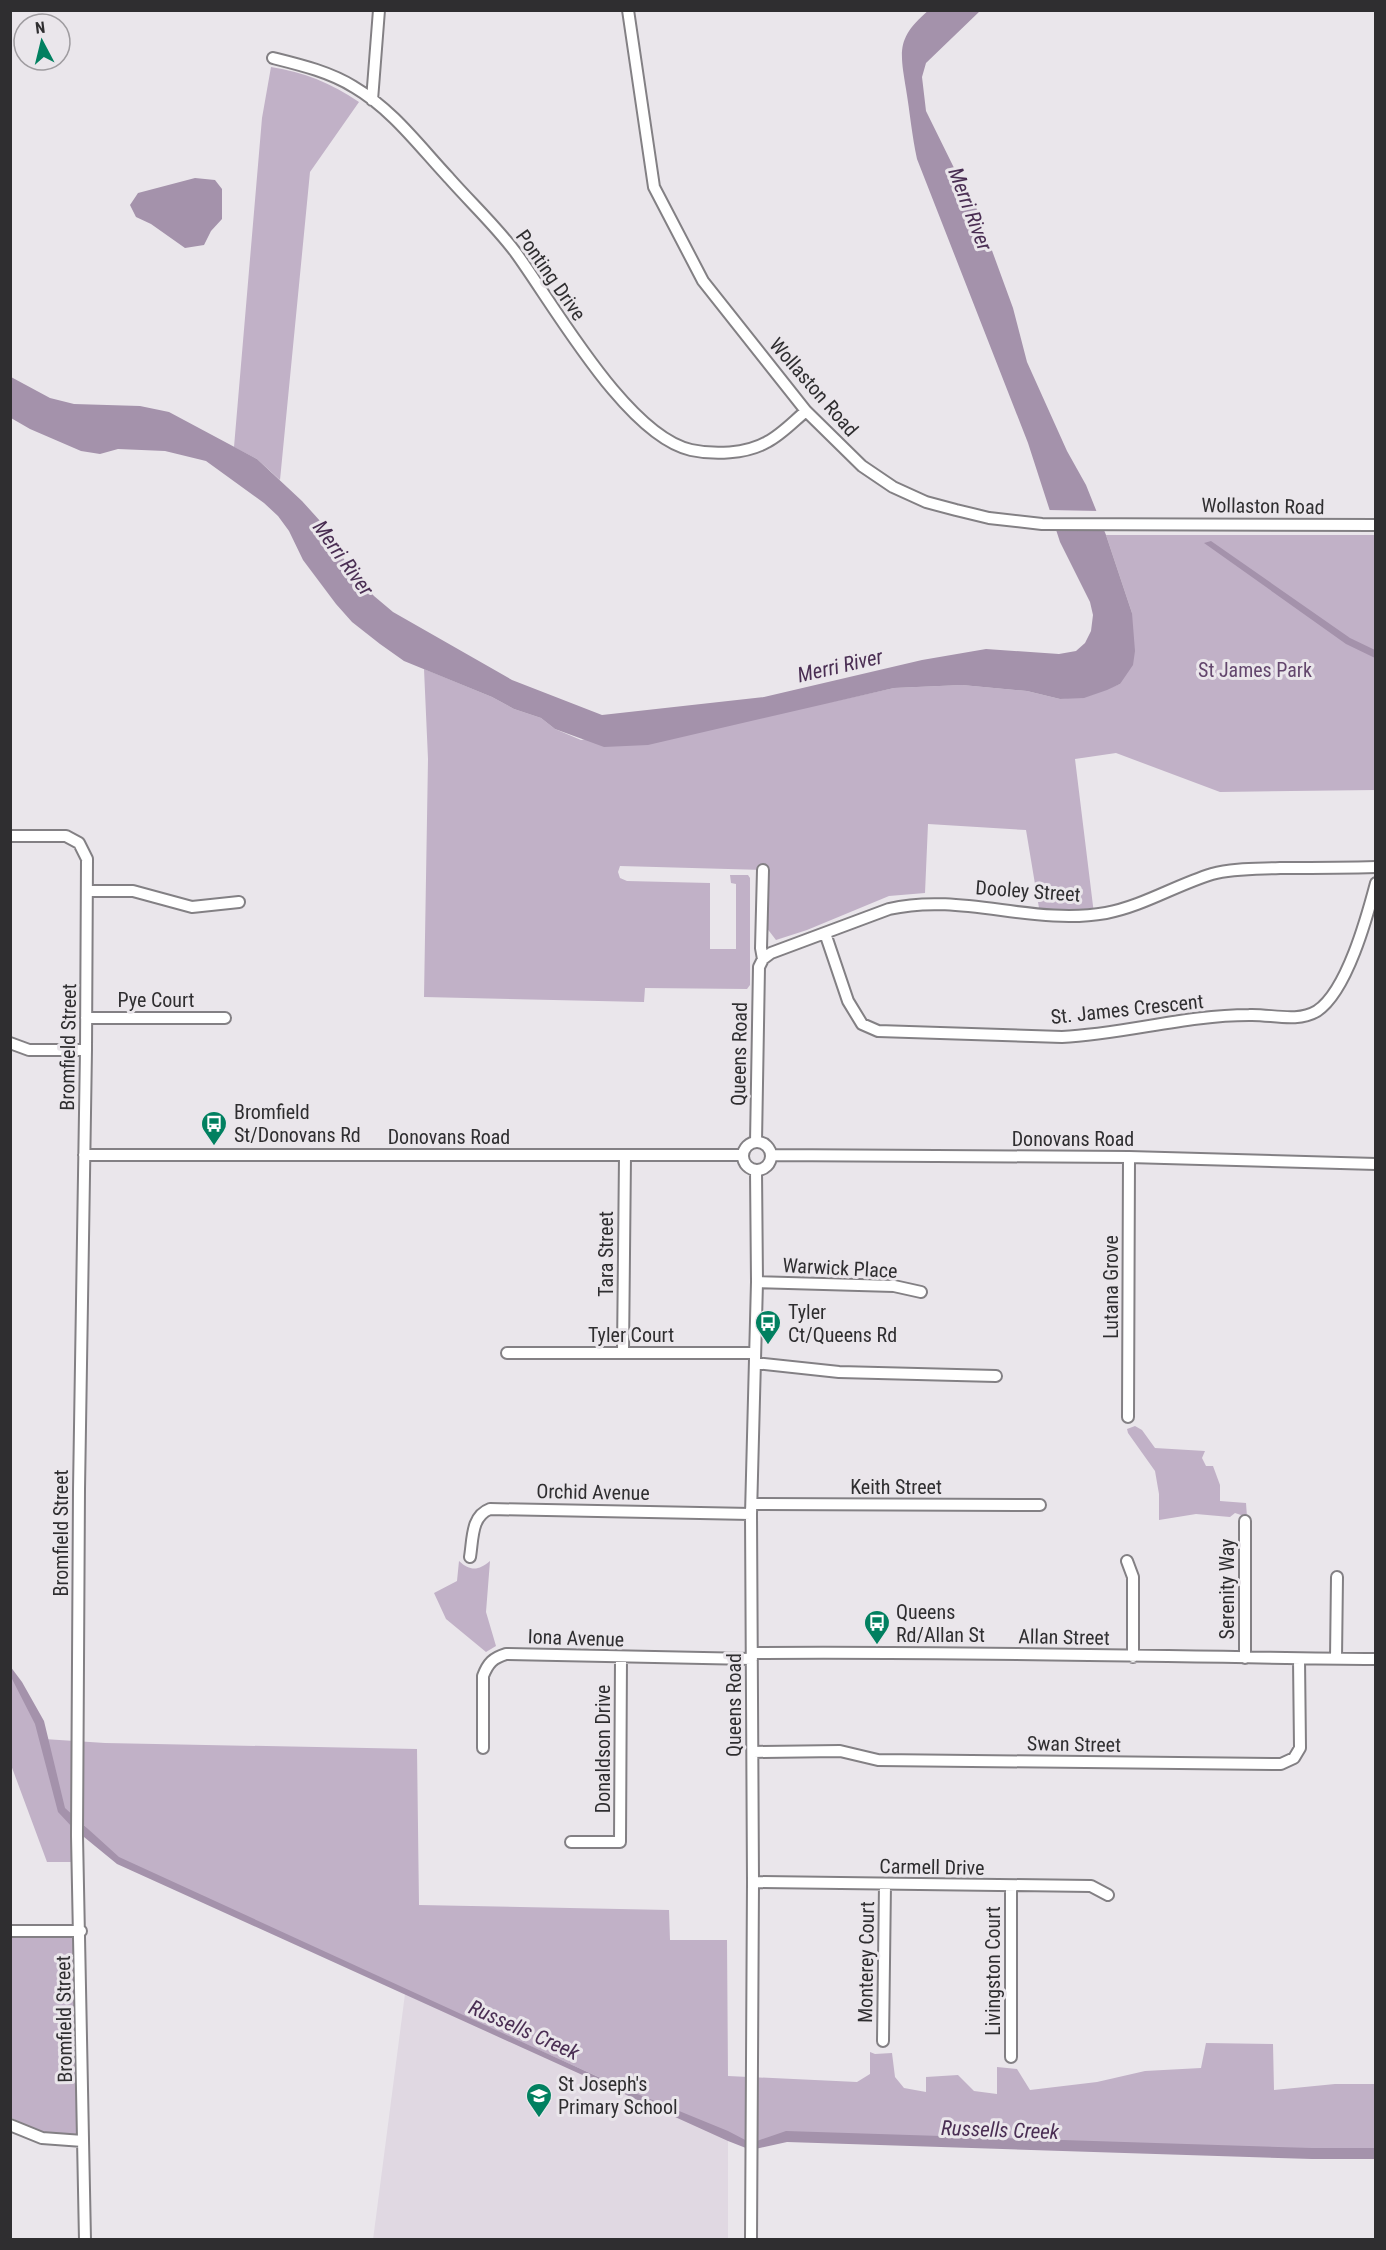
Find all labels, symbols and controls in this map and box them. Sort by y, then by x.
north arrow [12,12,72,72]
text: N [34,18,46,38]
water label: Merri River [943,164,997,254]
street label: Ponting Drive [511,225,591,325]
street label: Wollaston Road [765,333,863,441]
street label: Wollaston Road [1201,493,1325,519]
water label: Merri River [308,516,379,601]
water label: Merri River [795,644,886,687]
park label: St James Park [1198,658,1312,682]
street label: Dooley Street [975,875,1081,907]
street label: Bromfield Street [55,983,81,1111]
street label: Pye Court [118,988,195,1012]
street label: St. James Crescent [1049,989,1205,1029]
street label: Queens Road [726,1002,752,1106]
place label: Bromfield St/Donovans Rd [234,1100,361,1147]
bus stop icon: Bromfield St/Donovans Rd [199,1109,229,1147]
street label: Donovans Road [388,1125,510,1149]
street label: Donovans Road [1012,1127,1134,1151]
street label: Tara Street [594,1211,618,1297]
street label: Lutana Grove [1099,1235,1123,1339]
street label: Warwick Place [782,1253,898,1283]
place label: Tyler Ct/Queens Rd [788,1300,897,1347]
bus stop icon: Tyler Ct/Queens Rd [753,1308,783,1346]
street label: Tyler Court [588,1323,674,1347]
street label: Bromfield Street [49,1469,73,1597]
street label: Keith Street [850,1475,942,1499]
street label: Orchid Avenue [536,1479,650,1505]
street label: Serenity Way [1215,1539,1239,1639]
place label: Queens Rd/Allan St [896,1600,985,1647]
bus stop icon: Queens Rd/Allan St [862,1608,892,1646]
street label: Iona Avenue [527,1624,625,1652]
street label: Allan Street [1018,1624,1110,1650]
street label: Queens Road [722,1653,746,1757]
street label: Donaldson Drive [591,1685,615,1813]
street label: Swan Street [1027,1731,1121,1757]
street label: Carmell Drive [879,1854,985,1880]
street label: Monterey Court [853,1901,879,2023]
street label: Livingston Court [981,1906,1005,2036]
street label: Bromfield Street [51,1955,77,2083]
water label: Russells Creek [465,1995,584,2065]
place label: St Joseph's Primary School [558,2072,678,2119]
school or university icon: St Joseph's Primary School [524,2081,554,2119]
water label: Russells Creek [941,2116,1060,2144]

